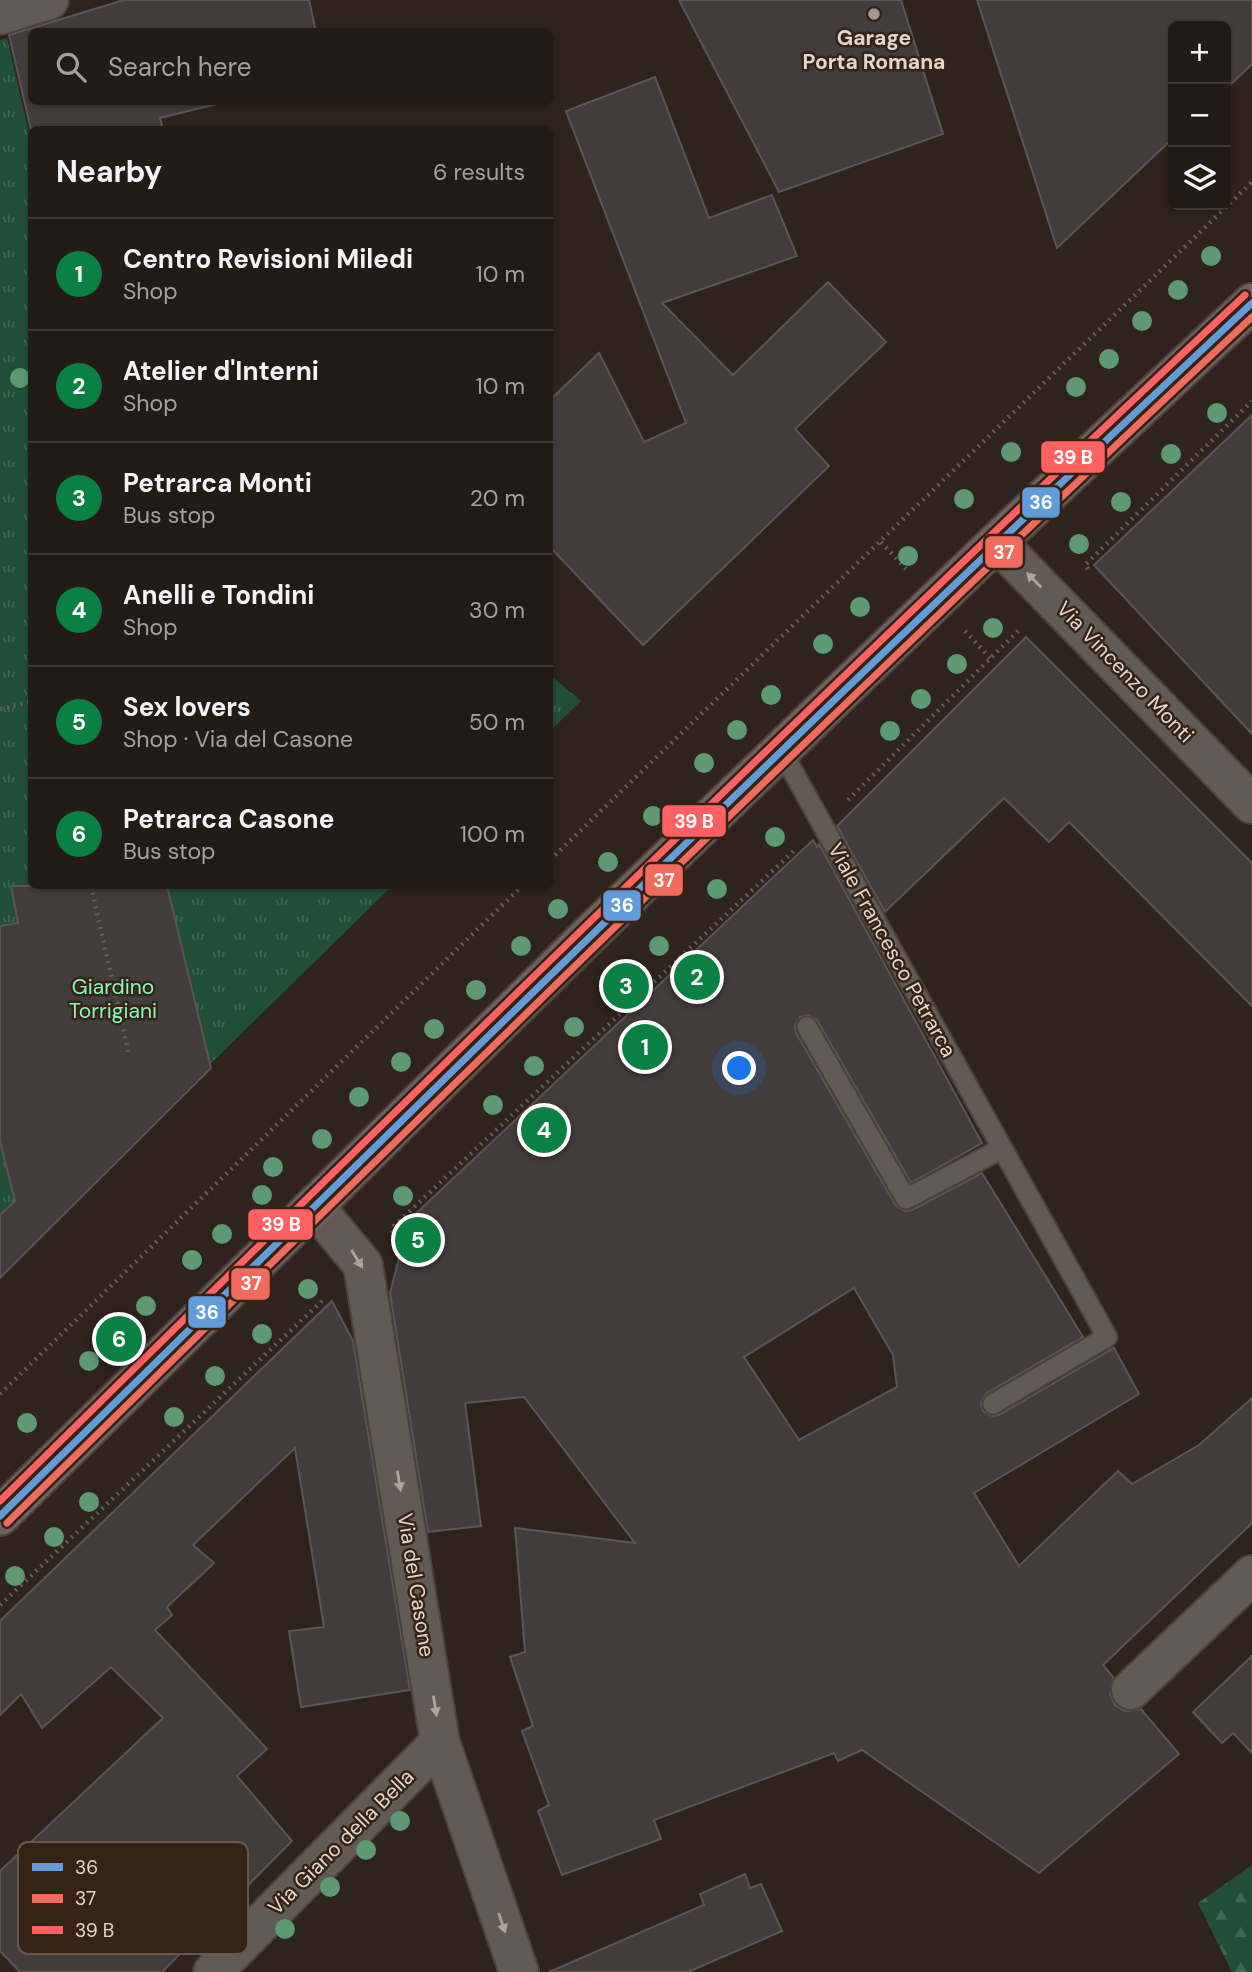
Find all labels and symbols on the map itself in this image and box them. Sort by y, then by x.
marker: Garage Porta Romana [866,6,882,22]
place label: Garage Porta Romana [803,24,945,76]
line badge: 39 B [1040,440,1106,474]
text: 39 B [1053,445,1093,470]
line badge: 36 [1021,486,1061,519]
text: 36 [1029,490,1053,515]
line badge: 37 [984,535,1024,569]
text: 37 [993,540,1015,565]
one-way arrow [1025,571,1042,588]
street label: Via Vincenzo Monti [1050,595,1200,749]
line badge: 39 B [661,804,727,838]
text: 39 B [674,809,714,834]
street label: Viale Francesco Petrarca [821,838,963,1062]
line badge: 37 [644,863,684,897]
text: 37 [653,868,675,893]
line badge: 36 [602,889,642,922]
text: 36 [610,893,634,918]
pin: 2 [674,951,720,1003]
pin: 3 [603,960,649,1012]
park label: Giardino Torrigiani [69,973,157,1025]
pin: 1 [622,1021,668,1073]
your location [722,1051,756,1085]
pin: 4 [521,1104,567,1156]
line badge: 39 B [247,1208,314,1241]
text: 39 B [261,1212,301,1237]
pin: 5 [395,1214,441,1266]
one-way arrow [350,1249,363,1268]
line badge: 37 [230,1267,271,1301]
text: 37 [240,1271,262,1296]
line badge: 36 [187,1295,227,1329]
text: 36 [195,1300,219,1325]
pin: 6 [96,1313,142,1365]
one-way arrow [394,1470,405,1492]
street label: Via del Casone [391,1511,441,1659]
one-way arrow [430,1695,441,1717]
street label: Via Giano della Bella [262,1763,420,1921]
legend [18,1842,248,1954]
text: 36 [75,1855,98,1880]
text: 37 [75,1886,96,1911]
one-way arrow [497,1912,508,1933]
text: 39 B [75,1918,114,1943]

